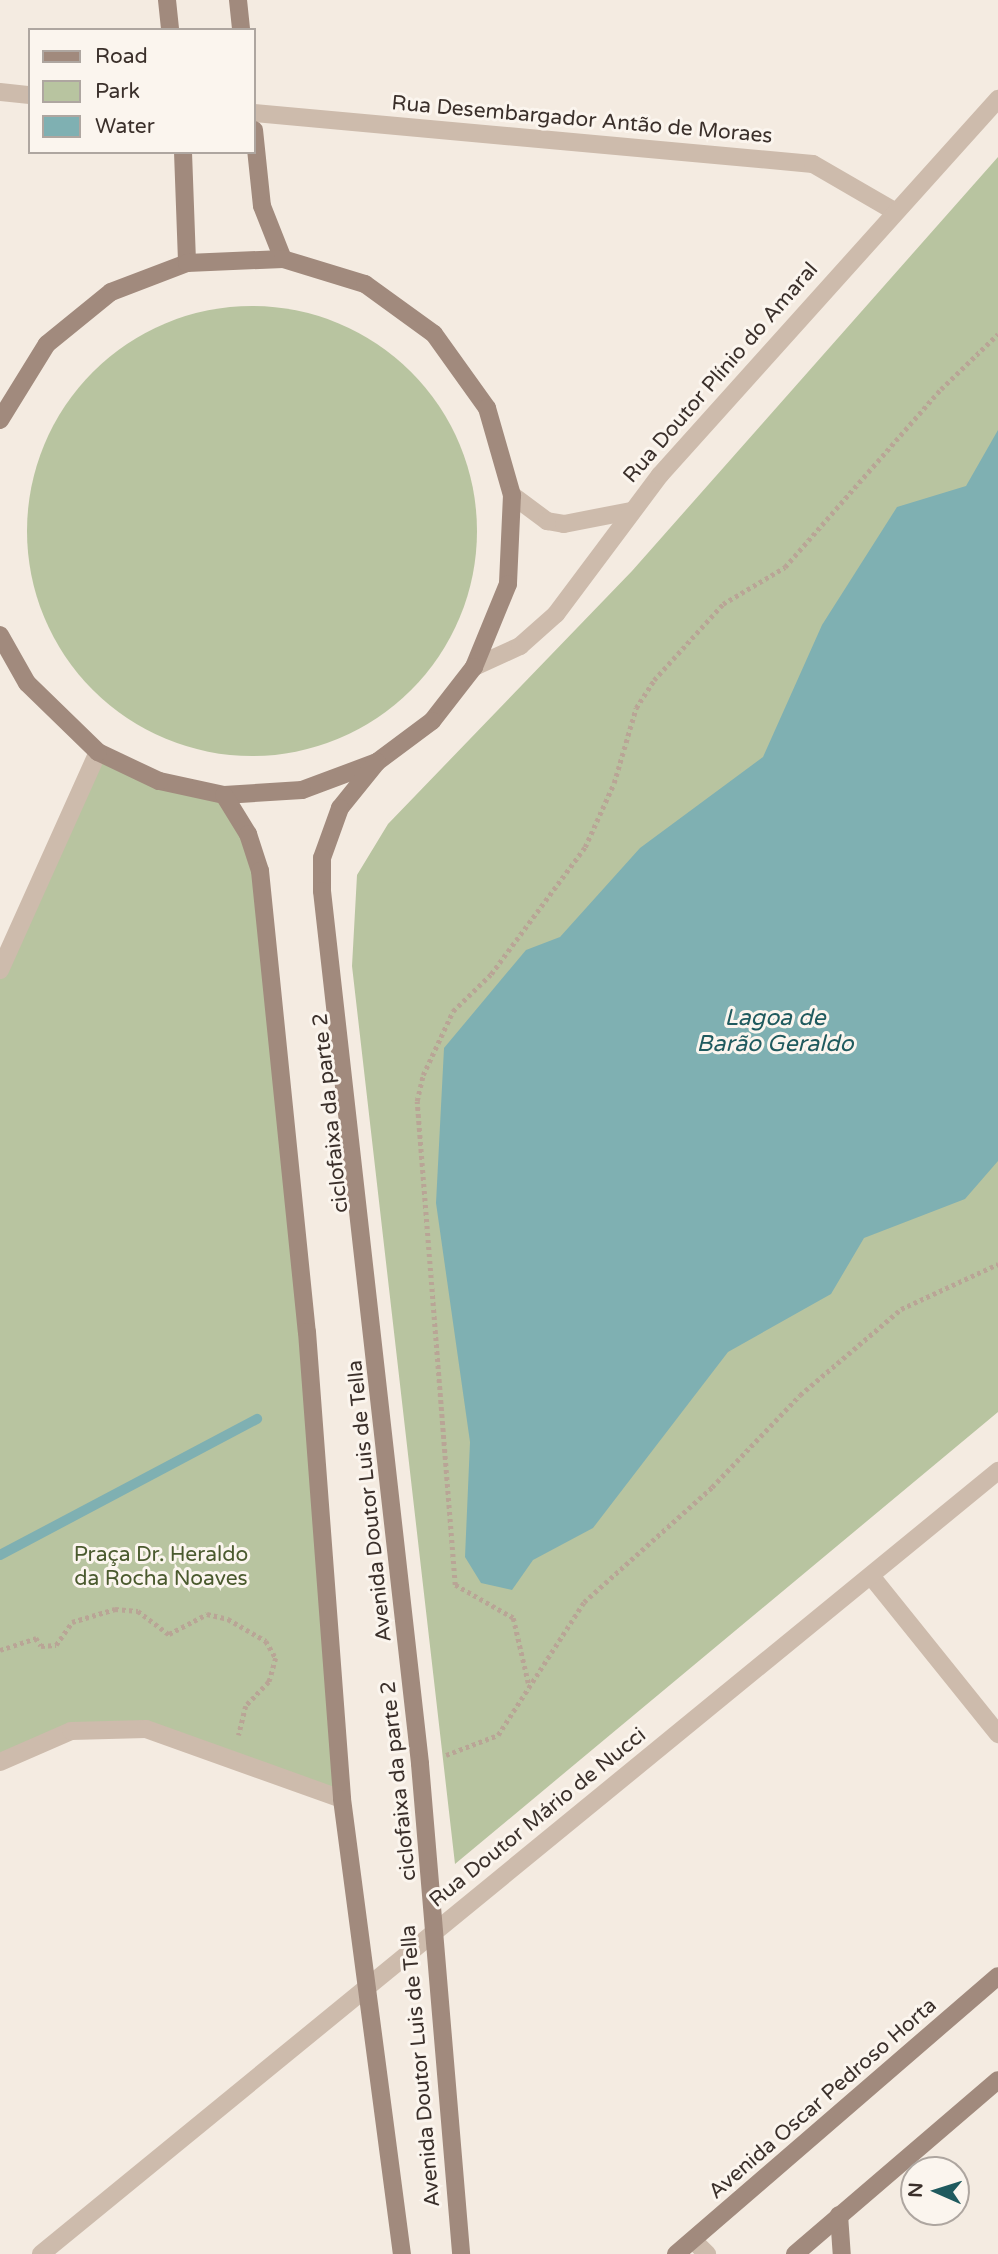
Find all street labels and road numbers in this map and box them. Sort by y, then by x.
street label: Rua Desembargador Antão de Moraes [391,91,773,149]
street label: Rua Doutor Plínio do Amaral [618,258,824,488]
street label: ciclofaixa da parte 2 [308,1012,354,1214]
street label: Avenida Doutor Luis de Tella [343,1359,397,1643]
street label: ciclofaixa da parte 2 [376,1680,422,1882]
street label: Rua Doutor Mário de Nucci [425,1723,651,1913]
street label: Avenida Doutor Luis de Tella [396,1924,446,2208]
street label: Avenida Oscar Pedroso Horta [704,1993,942,2205]

